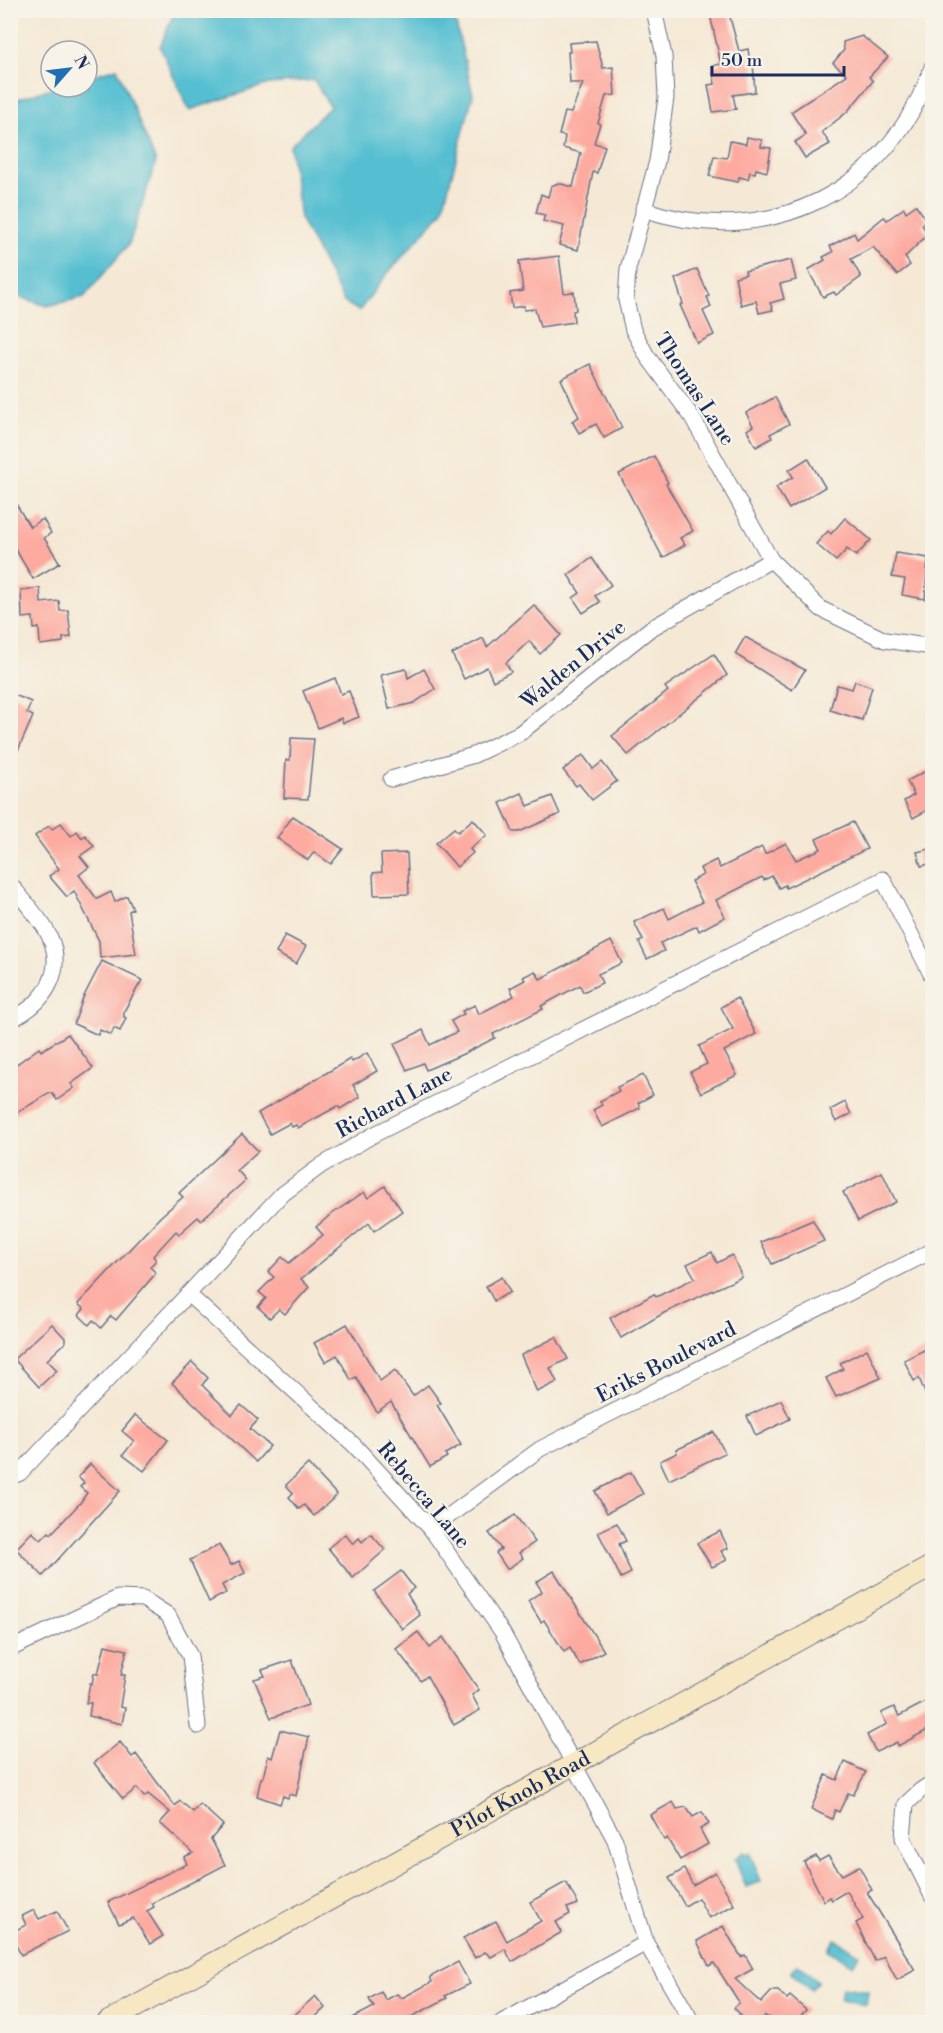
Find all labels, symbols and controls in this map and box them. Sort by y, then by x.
north arrow [39,39,99,99]
scale bar [712,39,844,77]
text: 50 m [721,49,763,72]
text: N [70,52,93,73]
street label: Thomas Lane [648,328,740,451]
street label: Walden Drive [515,615,631,716]
street label: Richard Lane [332,1061,457,1144]
street label: Eriks Boulevard [592,1316,741,1409]
street label: Rebecca Lane [371,1437,475,1554]
street label: Pilot Knob Road [446,1746,595,1844]

